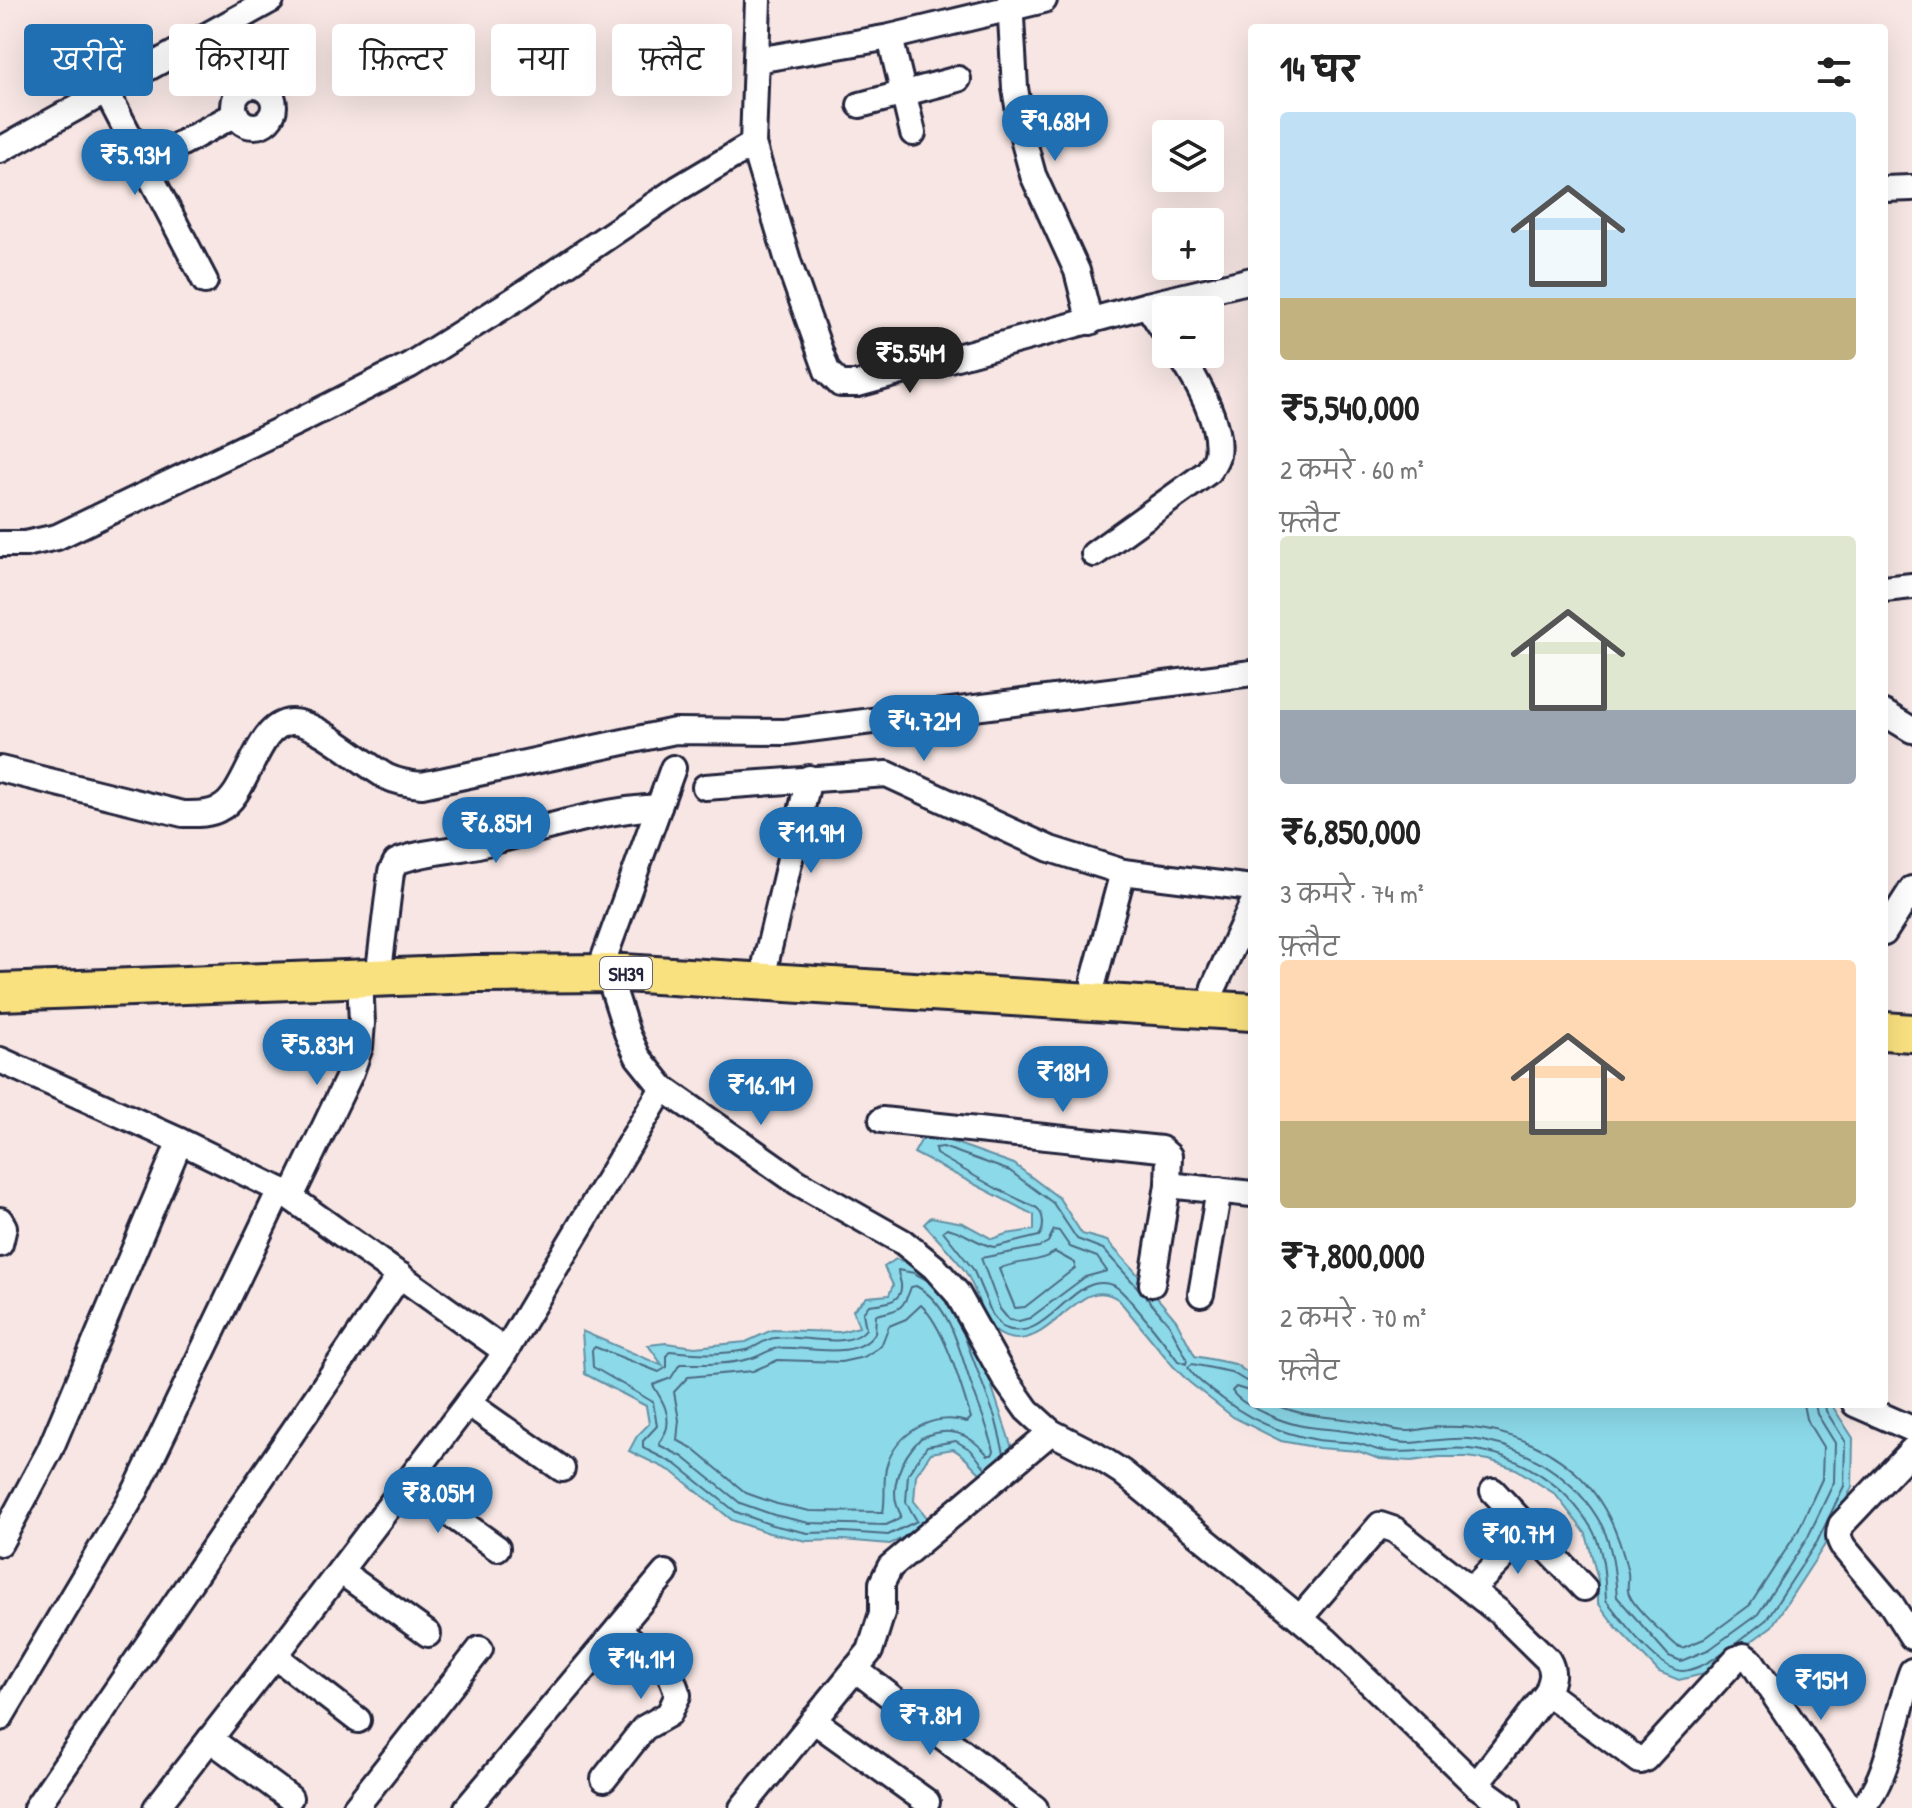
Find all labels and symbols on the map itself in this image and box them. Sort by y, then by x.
pin: ₹9.68M [990,95,1120,163]
pin: ₹5.93M [70,129,200,197]
pin: ₹5.54M [845,327,975,395]
pin: ₹4.72M [859,695,989,763]
pin: ₹6.85M [431,797,561,865]
pin: ₹11.9M [746,807,876,875]
road number: SH39 [600,957,652,989]
pin: ₹5.83M [252,1019,382,1087]
pin: ₹18M [1016,1046,1110,1114]
pin: ₹16.1M [696,1059,826,1127]
pin: ₹8.05M [373,1467,503,1535]
pin: ₹10.7M [1453,1508,1583,1576]
pin: ₹14.1M [576,1633,706,1701]
pin: ₹15M [1774,1654,1868,1722]
pin: ₹7.8M [874,1689,986,1757]

